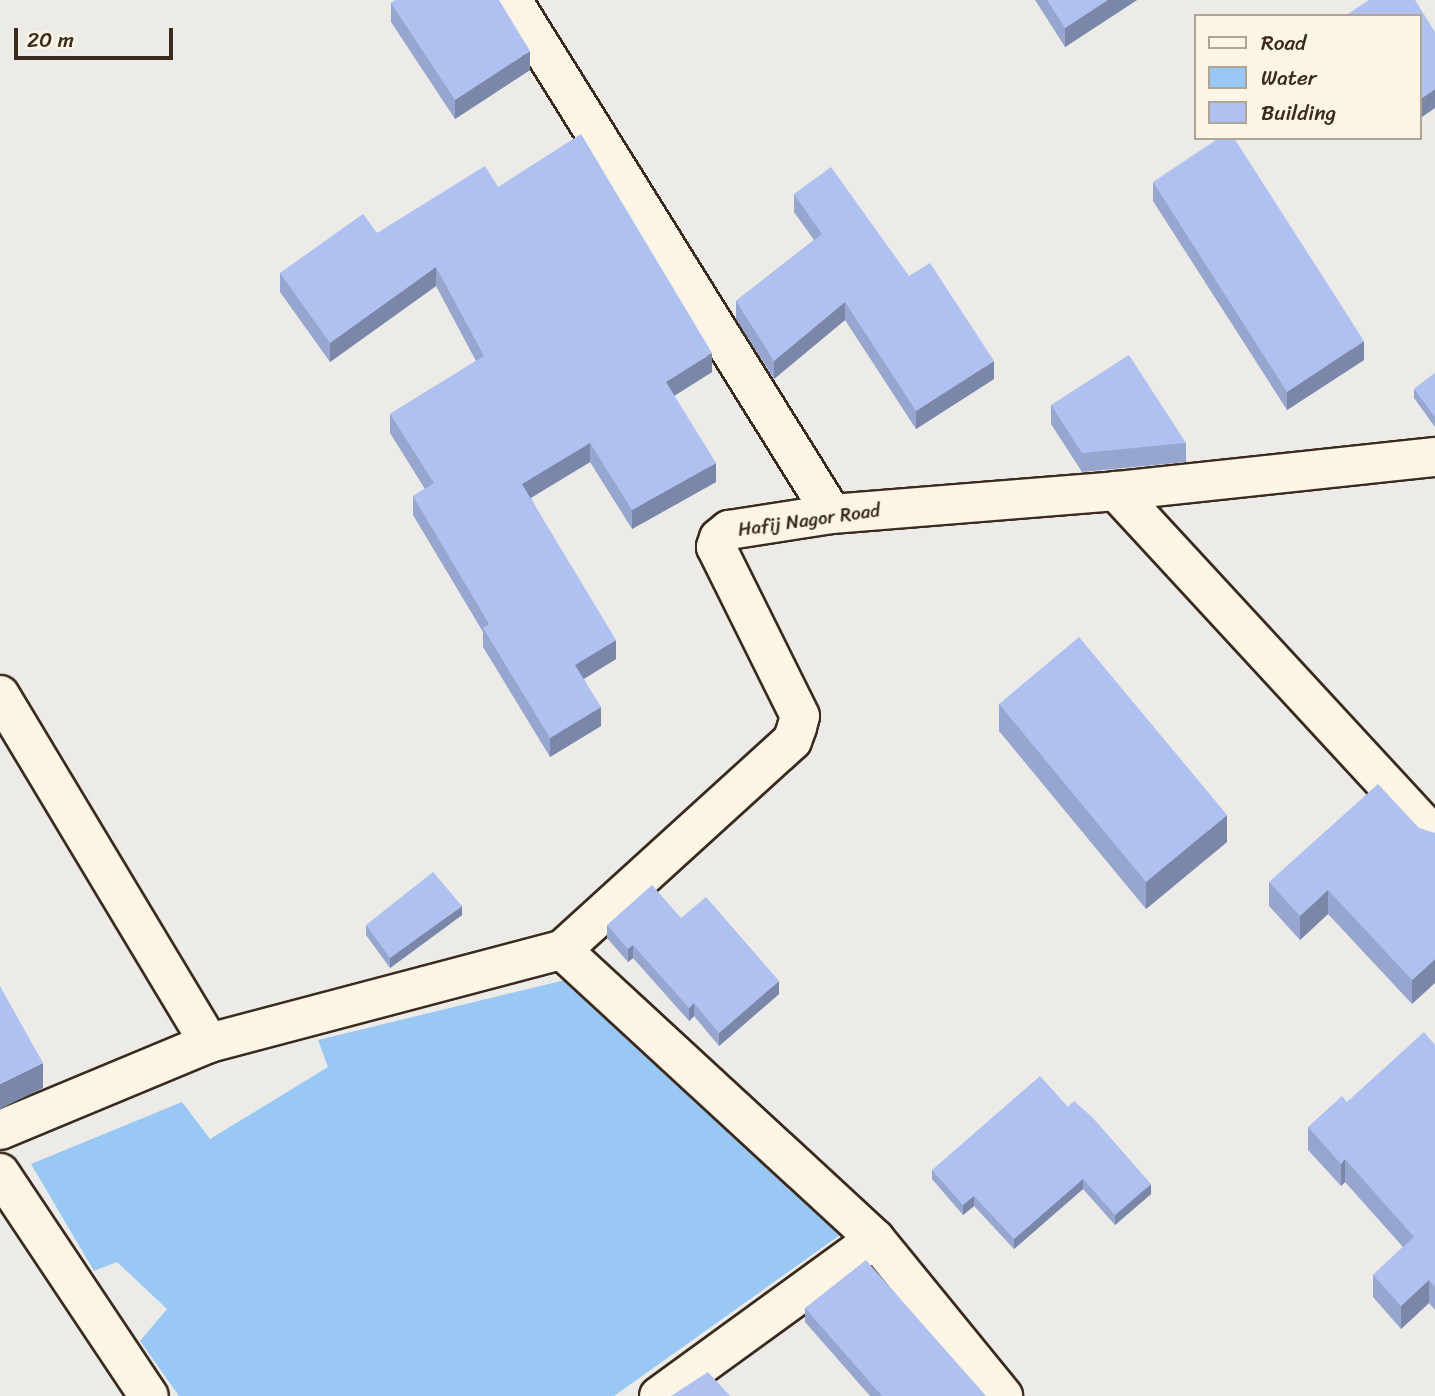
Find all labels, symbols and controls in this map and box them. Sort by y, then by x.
scale bar [18,14,177,58]
legend [1194,14,1421,140]
text: 20 m [27,21,74,59]
text: Road [1261,24,1306,62]
text: Water [1261,59,1316,97]
text: Building [1261,94,1336,132]
street label: Hafij Nagor Road [736,499,882,541]

